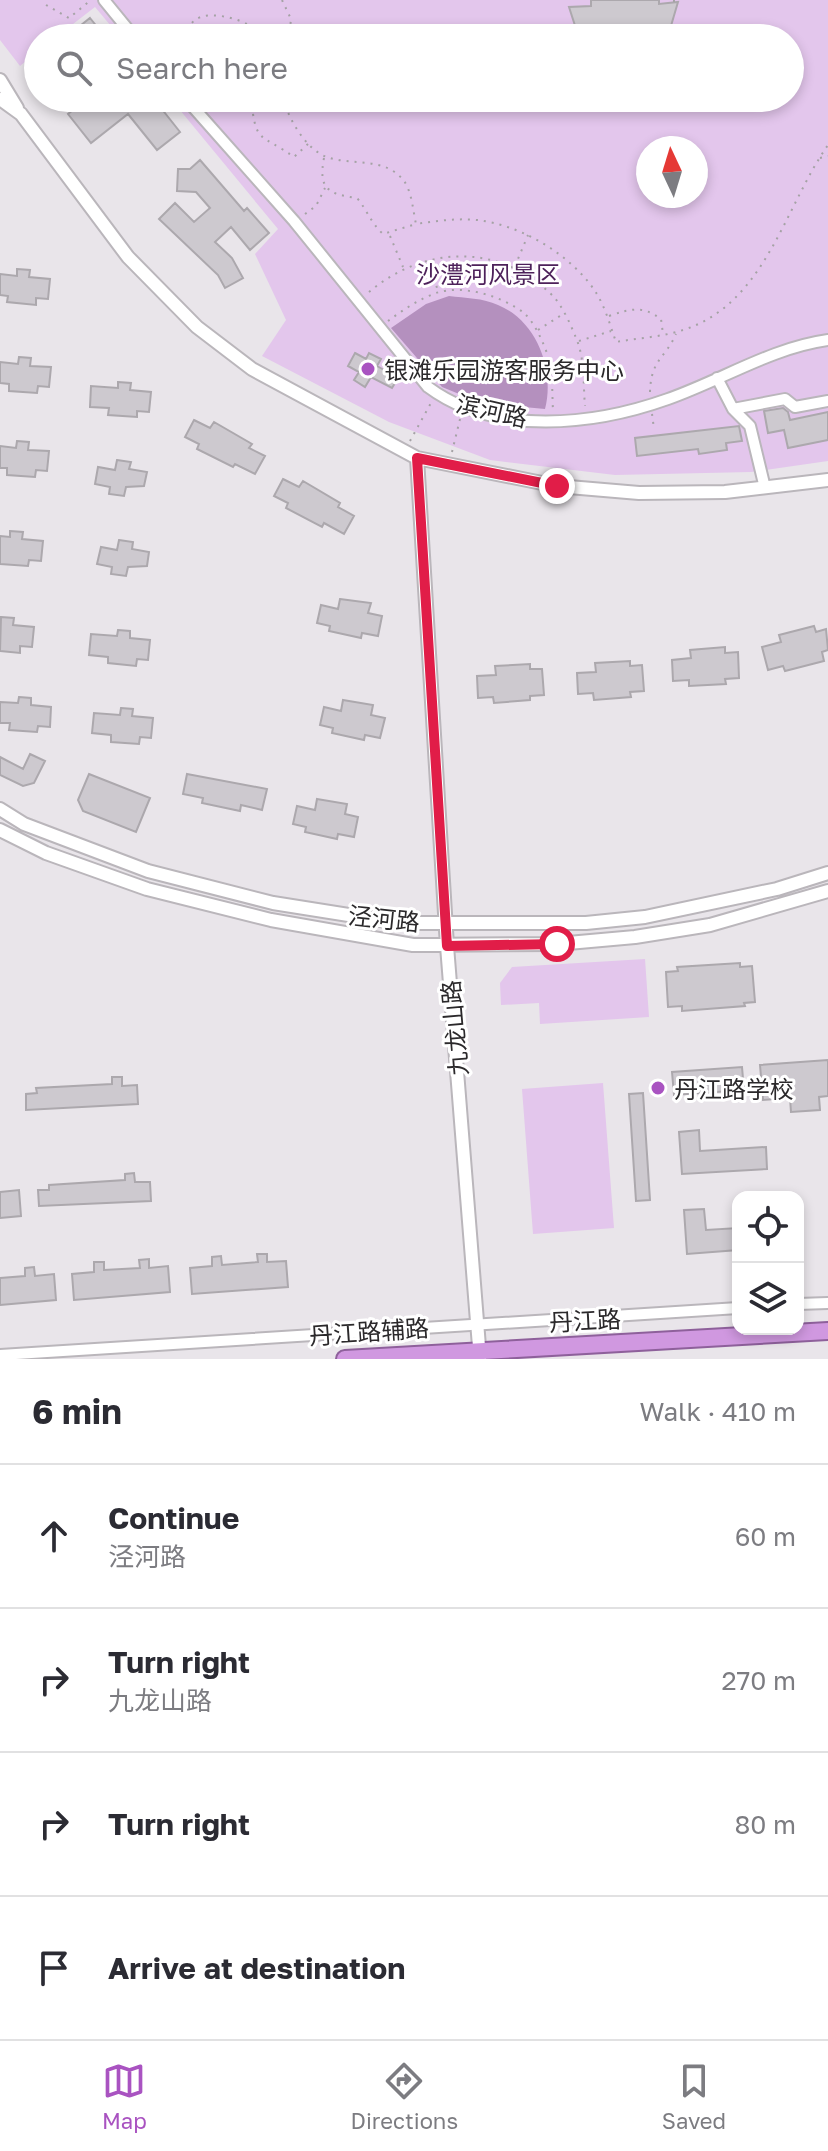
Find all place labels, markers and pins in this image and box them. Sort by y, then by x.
place label: 银滩乐园游客服务中心 [384,355,624,384]
marker: 银滩乐园游客服务中心 [359,360,377,378]
place label: 丹江路学校 [674,1074,794,1103]
marker: 丹江路学校 [649,1079,667,1097]

